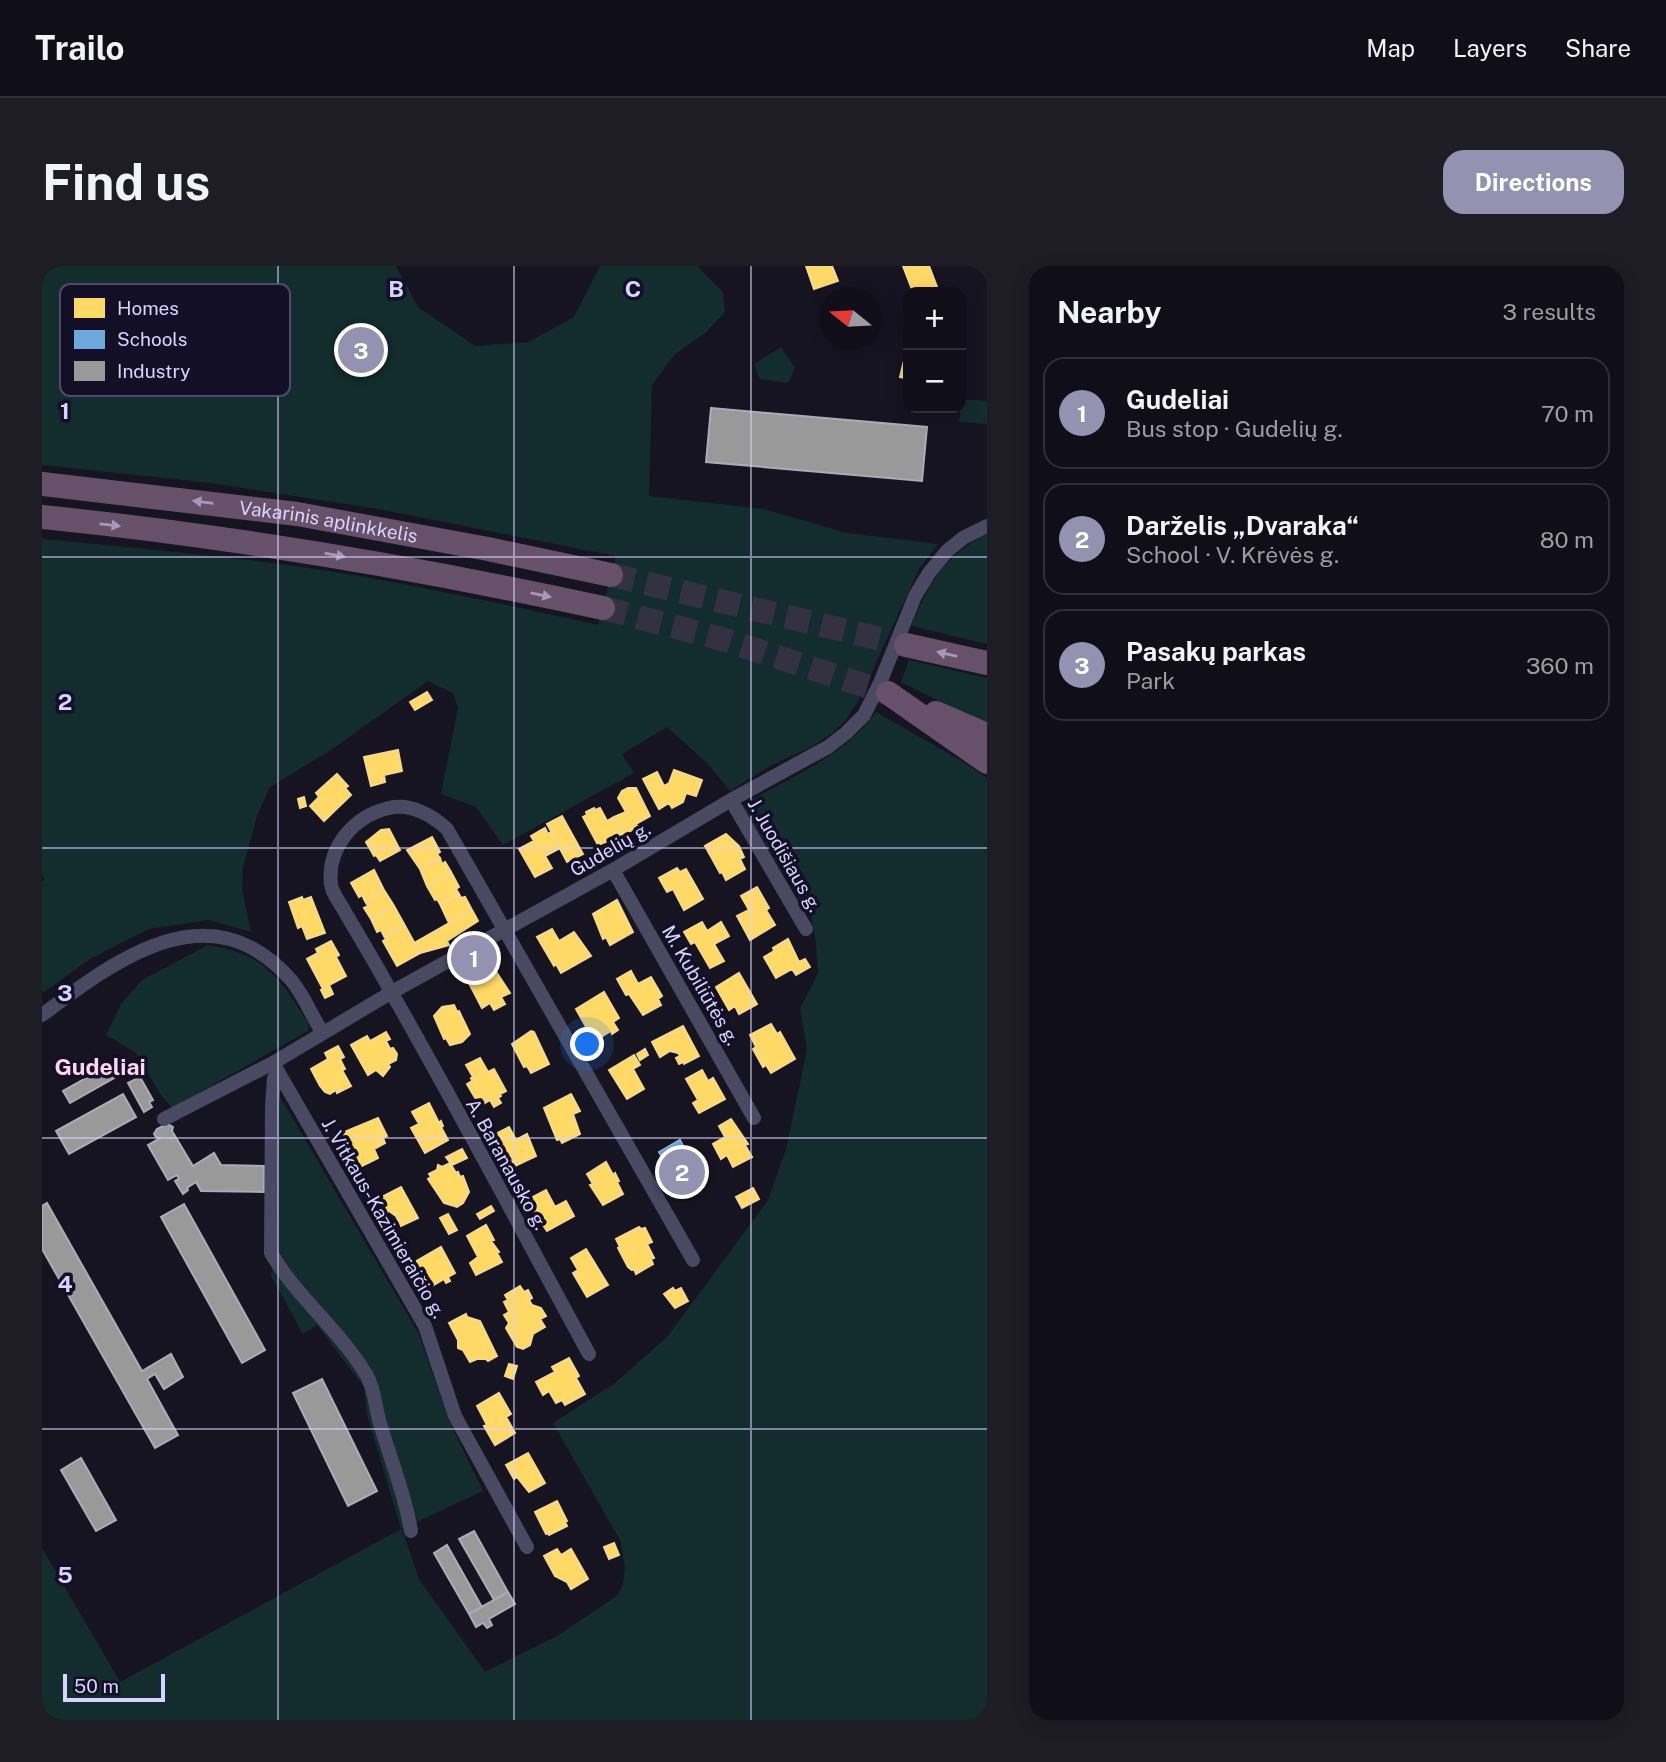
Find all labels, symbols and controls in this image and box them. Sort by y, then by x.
text: Trailo [35,29,125,67]
text: Map [1366,34,1415,62]
text: Layers [1453,34,1527,62]
text: Share [1565,34,1631,62]
button: Directions [1443,150,1624,214]
text: Find us [42,153,210,211]
text: B [388,275,404,302]
text: C [625,275,641,302]
legend [60,284,290,396]
north arrow [819,287,882,350]
map controls [903,287,966,413]
button: + [903,287,966,350]
text: Nearby [1057,294,1161,330]
text: Homes [117,297,179,319]
text: 3 results [1502,298,1596,325]
pin: 3 [338,324,384,376]
text: Schools [117,328,187,350]
button: − [903,350,966,413]
text: Industry [117,360,190,382]
text: Gudeliai [1126,384,1229,415]
text: 1 [60,397,70,424]
text: 1 [1077,400,1087,427]
text: 70 m [1541,400,1594,427]
text: Bus stop · Gudelių g. [1126,415,1343,442]
one-way arrow [192,496,214,507]
street label: Vakarinis aplinkkelis [238,496,419,547]
text: Darželis „Dvaraka“ [1126,510,1359,541]
one-way arrow [99,519,121,530]
text: 2 [1075,526,1089,553]
text: 80 m [1540,526,1594,553]
text: School · V. Krėvės g. [1126,541,1339,568]
one-way arrow [324,550,346,561]
one-way arrow [530,589,552,600]
text: Pasakų parkas [1126,636,1306,667]
one-way arrow [936,649,958,660]
text: 3 [1074,652,1090,679]
text: 360 m [1526,652,1594,679]
text: Park [1126,667,1175,694]
text: 2 [58,688,72,715]
street label: J. Juodišiaus g. [744,794,826,916]
street label: Gudelių g. [566,817,654,881]
street label: M. Kubiliūtės g. [658,921,744,1049]
pin: 1 [451,932,497,984]
text: 3 [57,979,73,1006]
your location [570,1027,604,1061]
district label: Gudeliai [54,1053,146,1080]
street label: A. Baranausko g. [462,1094,552,1234]
street label: J. Vitkaus-Kazimieraičio g. [318,1114,450,1322]
pin: 2 [659,1146,705,1198]
text: 4 [57,1270,73,1297]
text: 5 [57,1561,73,1588]
scale bar [63,1671,164,1703]
text: 50 m [74,1675,119,1697]

